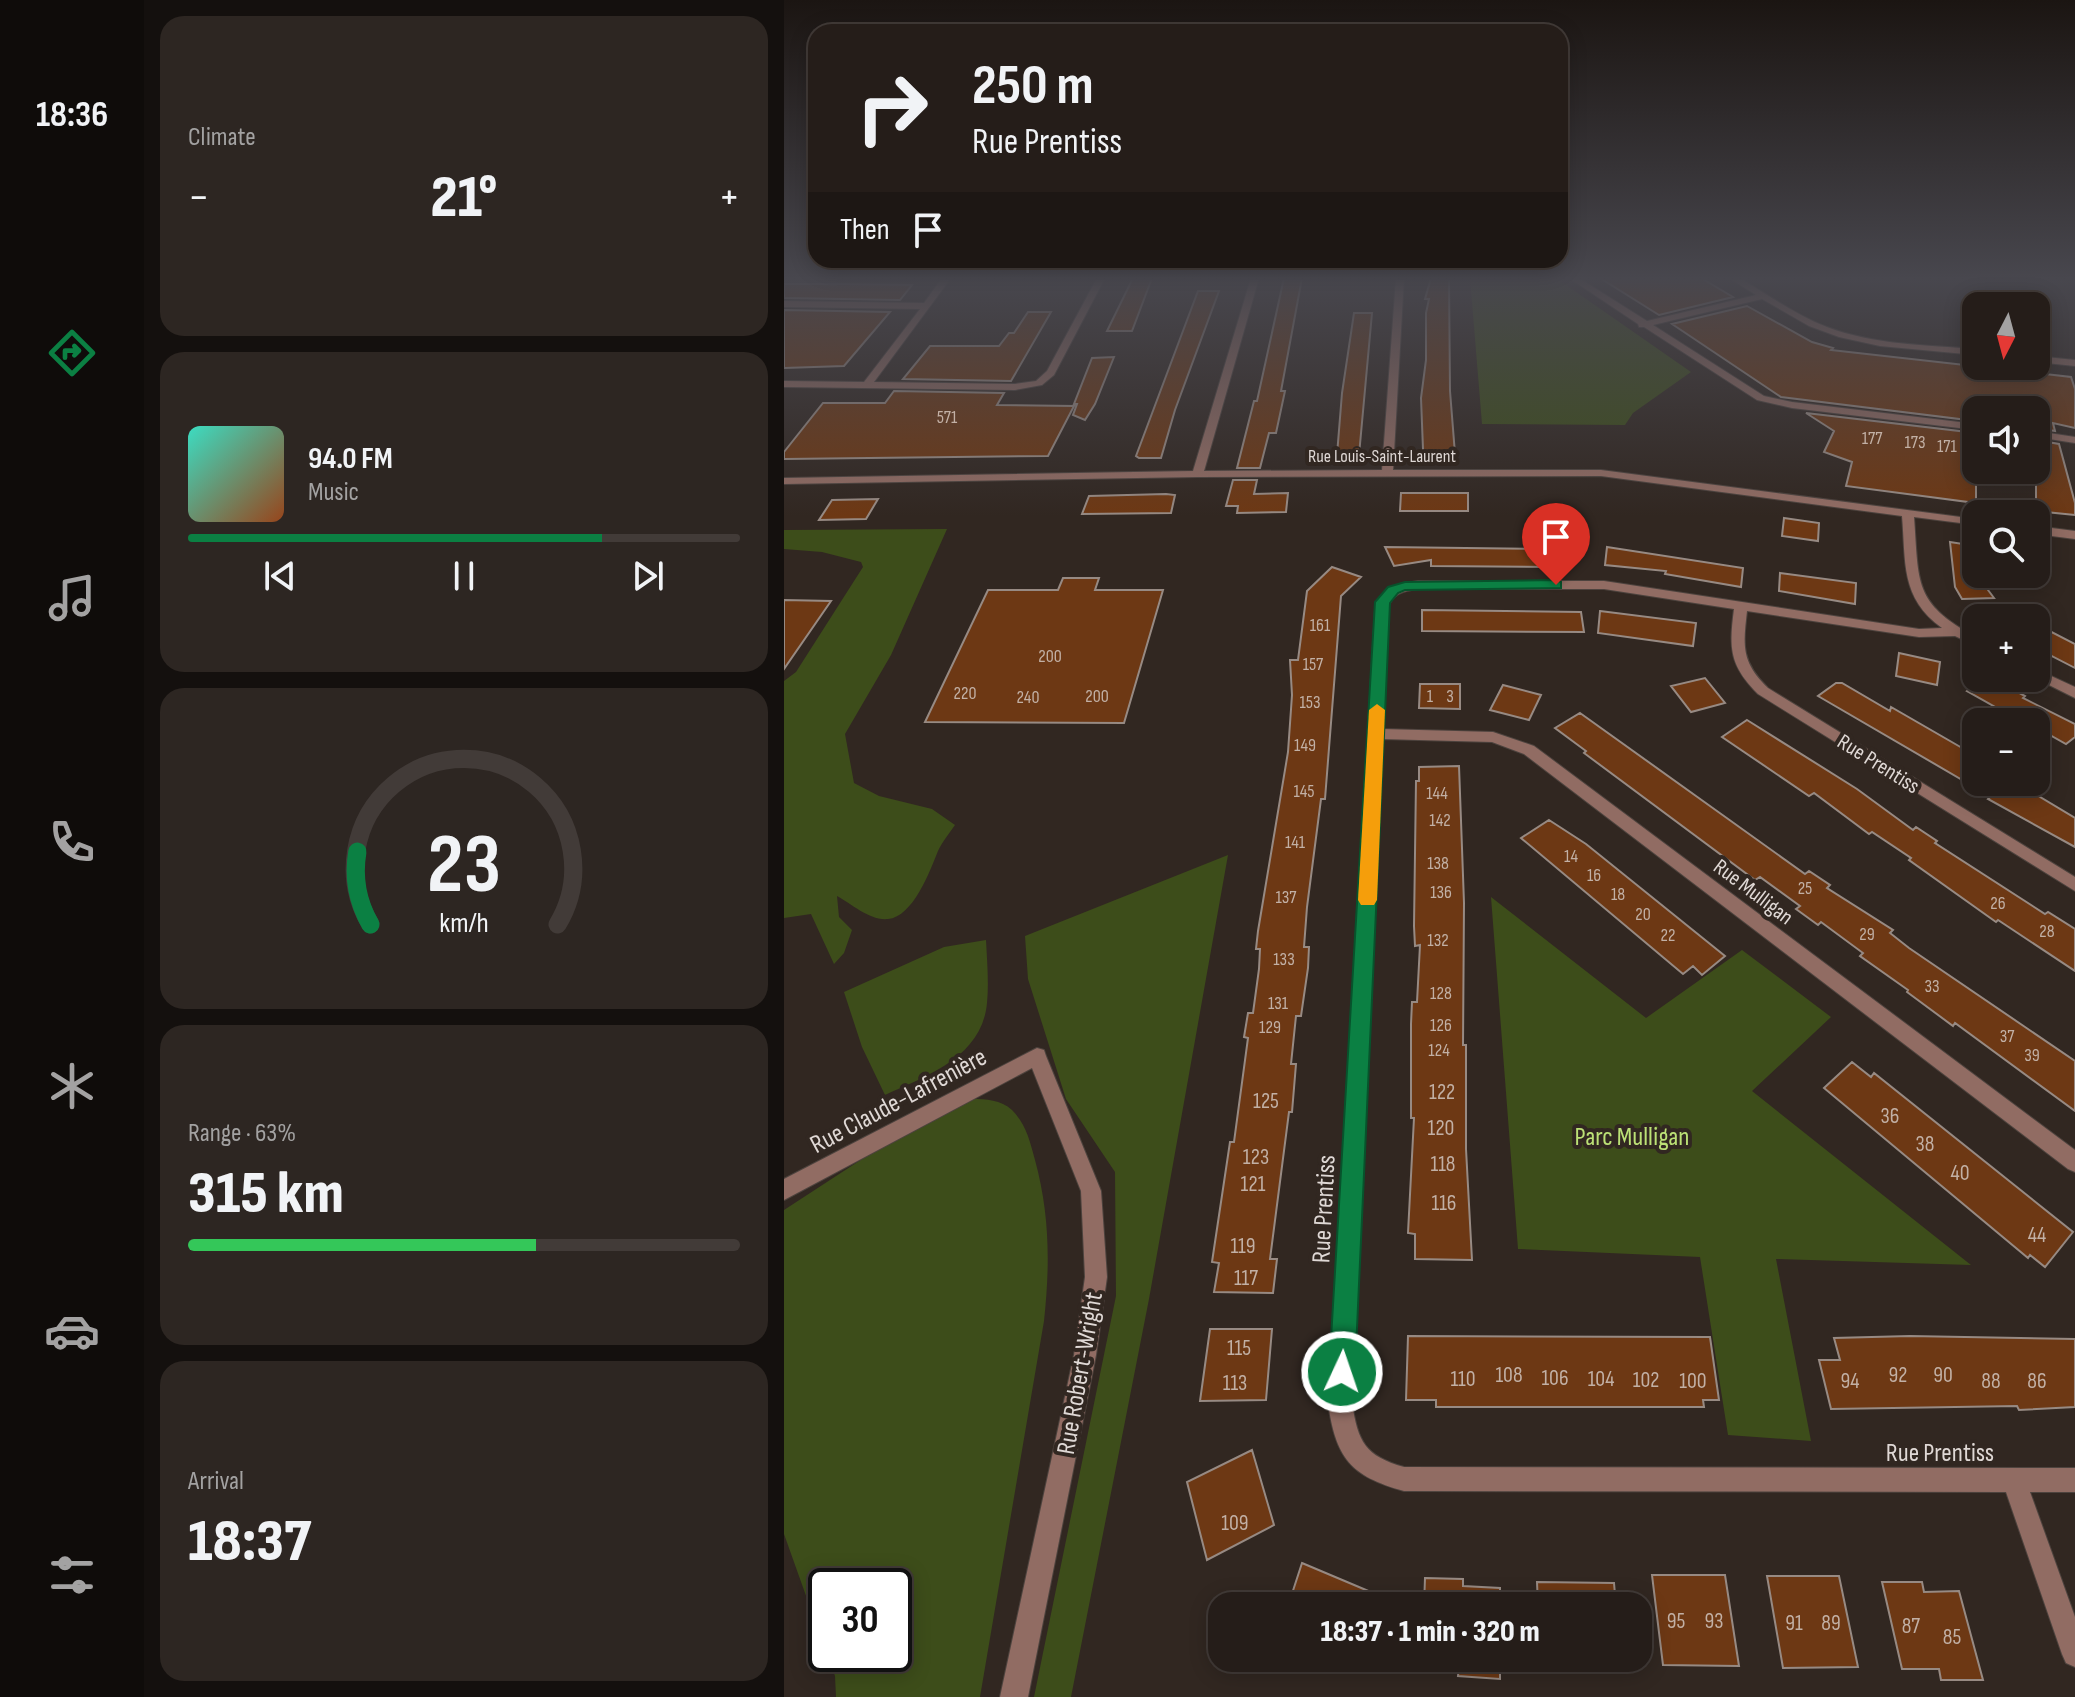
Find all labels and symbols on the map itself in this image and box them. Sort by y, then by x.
north arrow [1962,292,2050,380]
house number: 571 [937,407,958,428]
house number: 177 [1862,428,1883,449]
house number: 173 [1904,432,1926,453]
house number: 171 [1937,436,1958,457]
street label: Rue Louis-Saint-Laurent [1308,446,1457,467]
pin [1522,503,1590,585]
house number: 161 [1310,615,1331,636]
house number: 200 [1038,646,1062,667]
house number: 157 [1303,654,1324,675]
house number: 220 [954,683,976,704]
house number: 200 [1085,686,1109,707]
house number: 1 [1427,686,1434,707]
house number: 3 [1446,686,1454,707]
house number: 240 [1017,687,1039,708]
house number: 153 [1299,692,1321,713]
street label: Rue Prentiss [1832,729,1924,800]
house number: 149 [1294,735,1316,756]
house number: 145 [1293,781,1315,802]
house number: 144 [1426,783,1448,804]
house number: 142 [1429,810,1451,831]
house number: 141 [1285,832,1306,853]
house number: 14 [1564,846,1578,867]
house number: 138 [1427,853,1449,874]
street label: Rue Mulligan [1708,853,1798,931]
house number: 16 [1587,865,1601,886]
house number: 25 [1798,878,1812,899]
house number: 136 [1430,882,1452,903]
house number: 18 [1611,884,1625,905]
house number: 137 [1275,887,1297,908]
house number: 26 [1990,893,2006,914]
house number: 20 [1635,904,1651,925]
house number: 28 [2039,921,2055,942]
house number: 29 [1859,924,1875,945]
house number: 22 [1661,925,1675,946]
house number: 132 [1427,930,1449,951]
house number: 133 [1273,949,1295,970]
house number: 33 [1924,976,1940,997]
house number: 128 [1430,983,1452,1004]
house number: 131 [1268,993,1289,1014]
house number: 126 [1430,1015,1452,1036]
house number: 129 [1259,1017,1281,1038]
house number: 37 [2000,1026,2015,1047]
house number: 124 [1428,1040,1450,1061]
street label: Rue Claude-Lafrenière [805,1042,992,1161]
house number: 39 [2024,1045,2040,1066]
house number: 122 [1429,1079,1455,1106]
house number: 125 [1253,1088,1279,1115]
house number: 36 [1881,1103,1899,1130]
house number: 120 [1428,1115,1454,1142]
park label: Parc Mulligan [1575,1122,1689,1153]
house number: 38 [1916,1131,1934,1158]
house number: 123 [1243,1144,1269,1171]
house number: 118 [1430,1151,1456,1178]
street label: Rue Prentiss [1306,1154,1343,1264]
house number: 40 [1950,1160,1970,1187]
house number: 121 [1241,1171,1266,1198]
house number: 116 [1431,1190,1457,1217]
house number: 44 [2028,1222,2046,1249]
house number: 119 [1230,1233,1256,1260]
house number: 117 [1234,1265,1258,1292]
street label: Rue Robert-Wright [1051,1290,1110,1457]
position arrow [1300,1330,1384,1414]
house number: 115 [1227,1335,1251,1362]
house number: 108 [1495,1362,1523,1389]
house number: 92 [1889,1362,1907,1389]
house number: 90 [1933,1362,1953,1389]
house number: 106 [1541,1365,1569,1392]
house number: 110 [1450,1366,1476,1393]
house number: 104 [1588,1366,1614,1393]
house number: 102 [1633,1367,1659,1394]
house number: 100 [1679,1368,1707,1395]
house number: 94 [1841,1368,1859,1395]
house number: 88 [1981,1368,2001,1395]
house number: 86 [2027,1368,2047,1395]
house number: 113 [1223,1370,1247,1397]
street label: Rue Prentiss [1886,1438,1994,1469]
house number: 109 [1221,1510,1249,1537]
speed limit sign: 30 [808,1568,912,1672]
house number: 95 [1667,1608,1685,1635]
house number: 93 [1705,1608,1723,1635]
house number: 91 [1785,1610,1803,1637]
house number: 89 [1821,1610,1841,1637]
house number: 87 [1902,1613,1920,1640]
house number: 85 [1943,1624,1961,1651]

